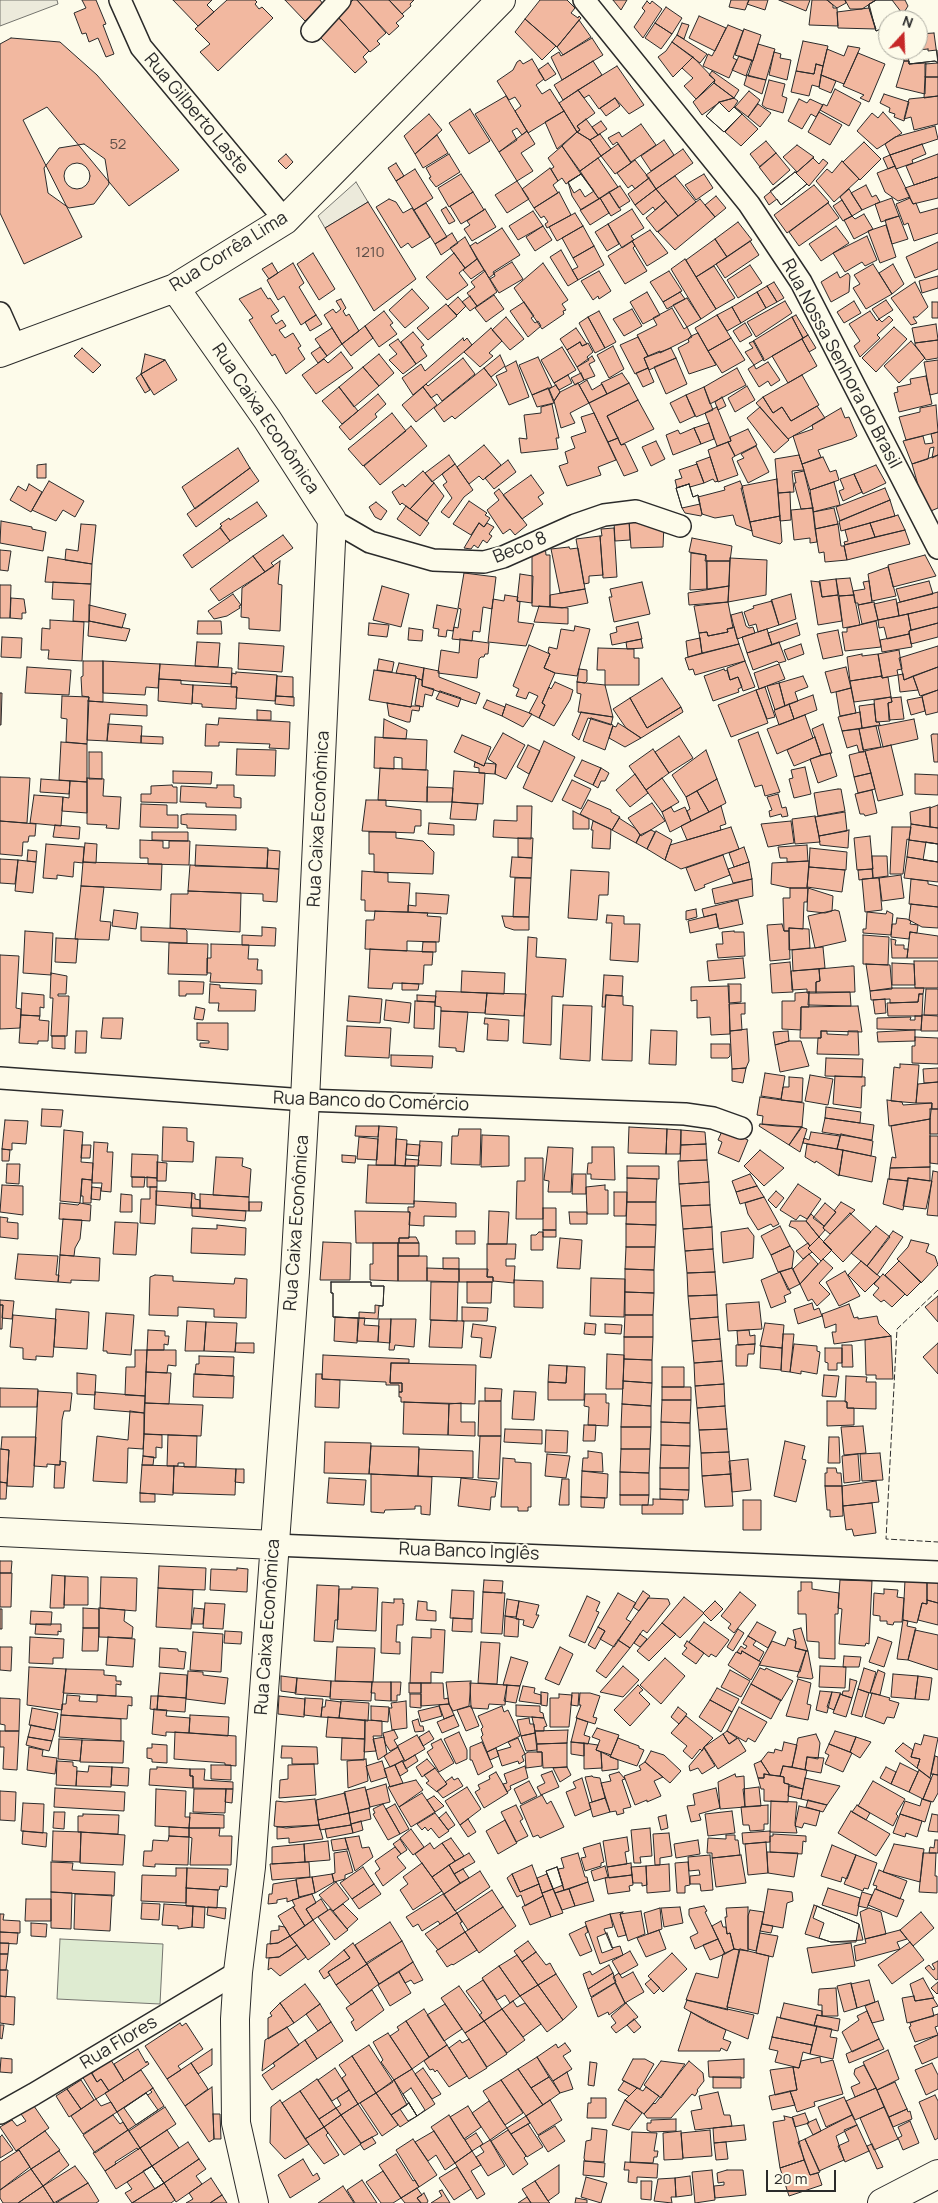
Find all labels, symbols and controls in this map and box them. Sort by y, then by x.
north arrow [878,10,928,60]
text: N [900,11,916,32]
street label: Rua Gilberto Laste [139,49,253,179]
house number: 52 [110,136,126,154]
street label: Rua Corrêa Lima [166,207,292,297]
house number: 1210 [355,244,385,262]
street label: Rua Nossa Senhora do Brasil [777,256,905,472]
street label: Rua Caixa Econômica [207,340,323,498]
street label: Beco 8 [490,528,550,568]
street label: Rua Caixa Econômica [304,730,334,908]
street label: Rua Banco do Comércio [273,1088,469,1116]
street label: Rua Caixa Econômica [280,1134,314,1312]
street label: Rua Caixa Econômica [251,1538,285,1716]
street label: Rua Banco Inglês [398,1539,540,1565]
street label: Rua Flores [77,2012,161,2074]
scale bar [768,2160,838,2192]
text: 20 m [774,2168,807,2189]

